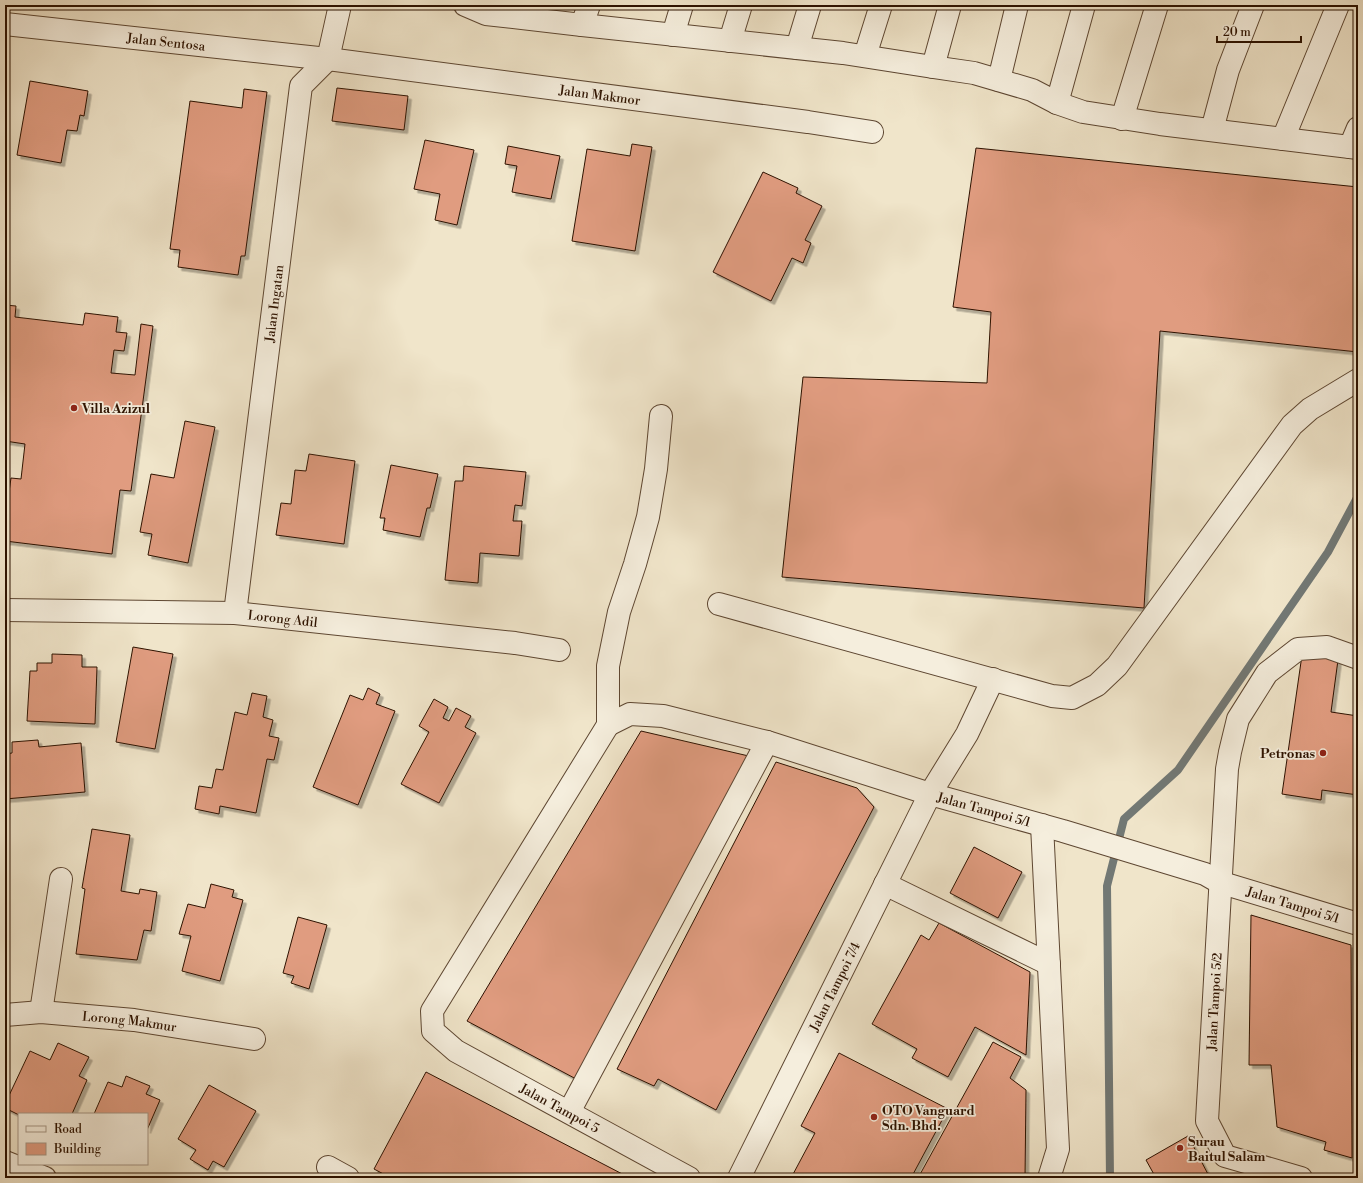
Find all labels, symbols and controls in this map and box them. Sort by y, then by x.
scale bar [1217,18,1301,44]
text: 20 m [1223,25,1251,40]
street label: Jalan Sentosa [125,30,206,55]
street label: Jalan Makmor [557,82,642,109]
street label: Jalan Ingatan [262,264,288,344]
place label: Villa Azizul [81,401,151,417]
marker: Villa Azizul [69,403,79,413]
street label: Lorong Adil [247,607,318,631]
place label: Petronas [1260,746,1315,762]
marker: Petronas [1318,748,1328,758]
street label: Jalan Tampoi 5/1 [934,789,1033,831]
street label: Jalan Tampoi 5/1 [1244,883,1342,927]
street label: Jalan Tampoi 7/4 [806,939,864,1035]
street label: Jalan Tampoi 5/2 [1204,952,1226,1052]
street label: Lorong Makmur [81,1009,178,1036]
street label: Jalan Tampoi 5 [516,1080,602,1137]
place label: OTO Vanguard Sdn. Bhd. [882,1103,975,1134]
marker: OTO Vanguard Sdn. Bhd. [869,1112,879,1122]
legend [18,1113,148,1165]
text: Road [54,1122,82,1137]
place label: Surau Baitul Salam [1188,1134,1266,1165]
text: Building [53,1142,102,1157]
marker: Surau Baitul Salam [1175,1143,1185,1153]

